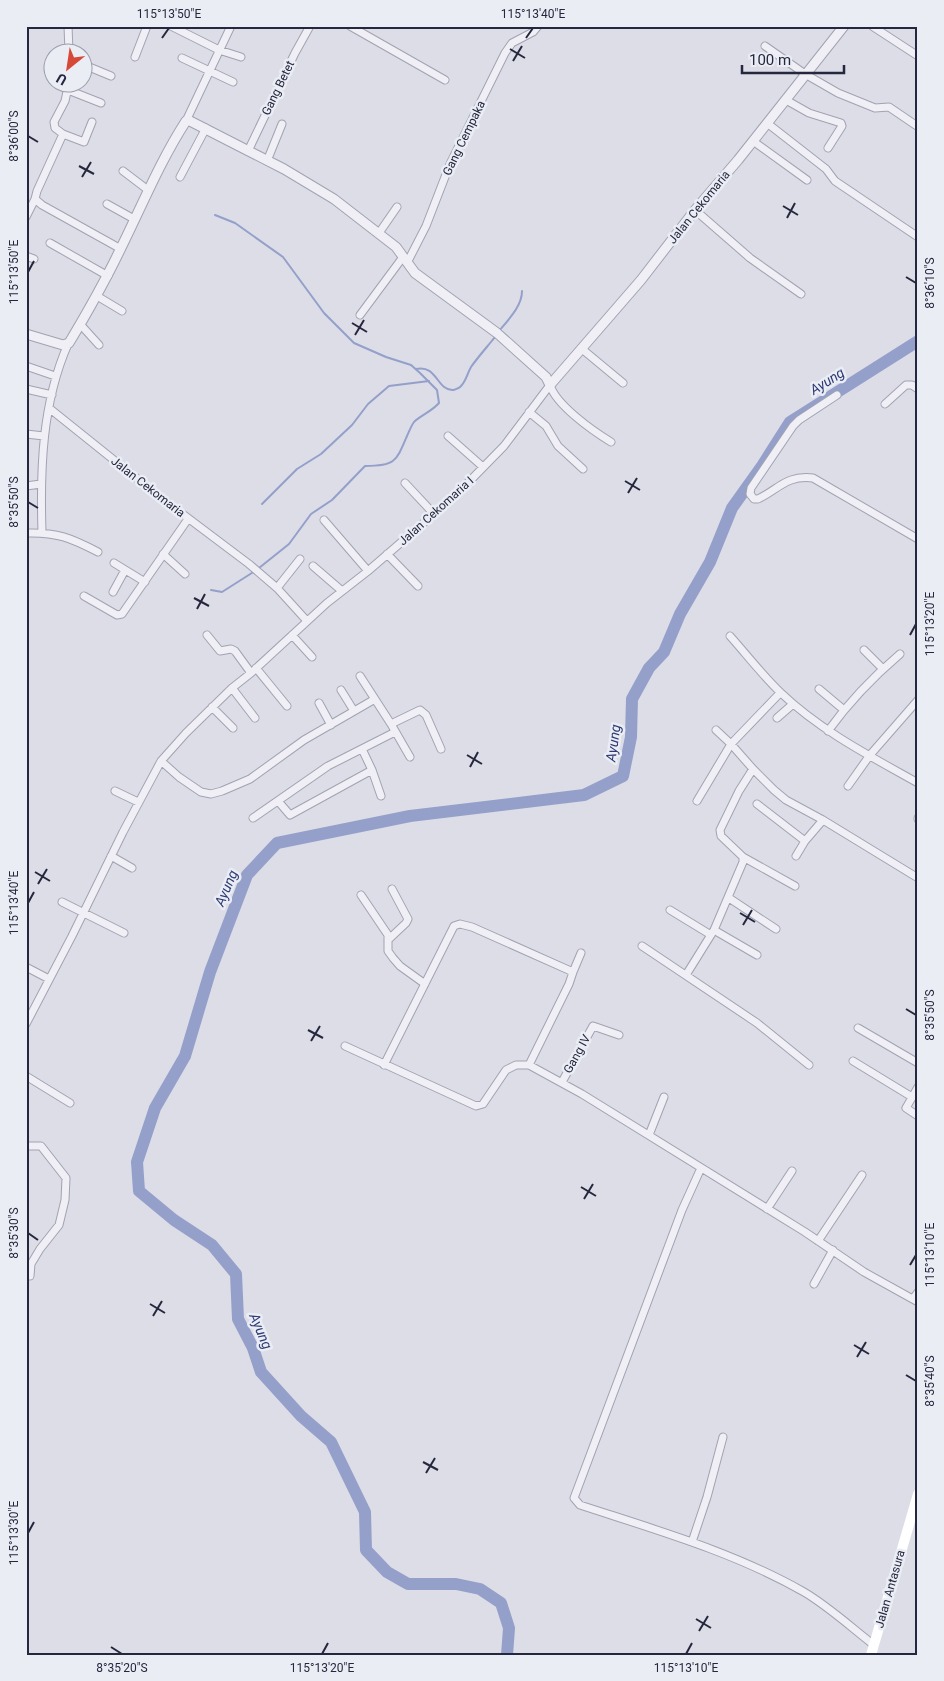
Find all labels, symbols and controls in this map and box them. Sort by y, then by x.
text: 115°13'50"E [137,7,201,21]
text: 115°13'40"E [501,7,565,21]
north arrow [42,42,92,92]
scale bar [742,42,844,74]
text: 100 m [749,51,791,69]
street label: Gang Betet [259,58,297,118]
text: U [54,70,69,88]
street label: Gang Cempaka [440,98,488,178]
text: 8°36'00"S [7,110,21,162]
street label: Jalan Cekomaria [665,168,733,246]
text: 115°13'50"E [7,240,21,304]
text: 8°36'10"S [923,257,937,309]
water label: Ayung [806,364,847,398]
street label: Jalan Cekomaria [108,454,188,520]
street label: Jalan Cekomaria I [396,474,476,548]
text: 8°35'50"S [7,476,21,528]
text: 115°13'20"E [923,592,937,656]
water label: Ayung [602,723,624,764]
water label: Ayung [211,867,241,909]
text: 115°13'40"E [7,871,21,935]
text: 8°35'50"S [923,989,937,1041]
street label: Gang IV [561,1032,593,1076]
text: 8°35'30"S [7,1207,21,1259]
text: 115°13'10"E [923,1223,937,1287]
water label: Ayung [246,1310,276,1352]
text: 8°35'40"S [923,1355,937,1407]
text: 115°13'30"E [7,1501,21,1565]
street label: Jalan Antasura [872,1548,908,1630]
text: 8°35'20"S [96,1661,148,1675]
text: 115°13'20"E [290,1661,354,1675]
text: 115°13'10"E [654,1661,718,1675]

